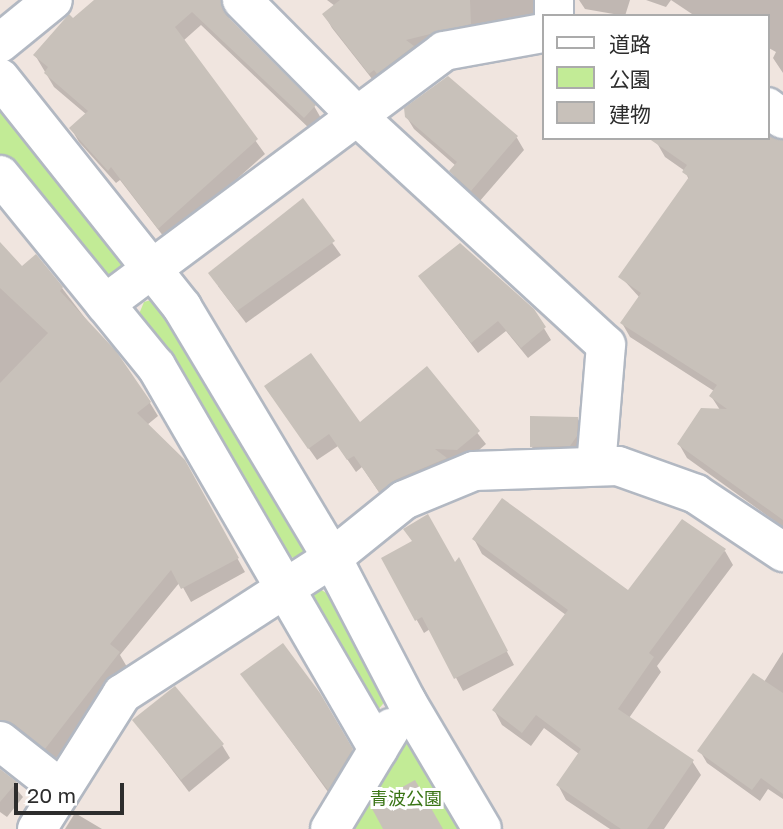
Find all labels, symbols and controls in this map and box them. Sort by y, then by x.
legend [542,14,769,140]
text: 道路 [609,31,651,57]
text: 公園 [609,66,651,92]
text: 建物 [609,101,651,127]
scale bar [18,770,128,814]
text: 20 m [27,782,76,808]
park label: 青波公園 [370,787,442,809]

